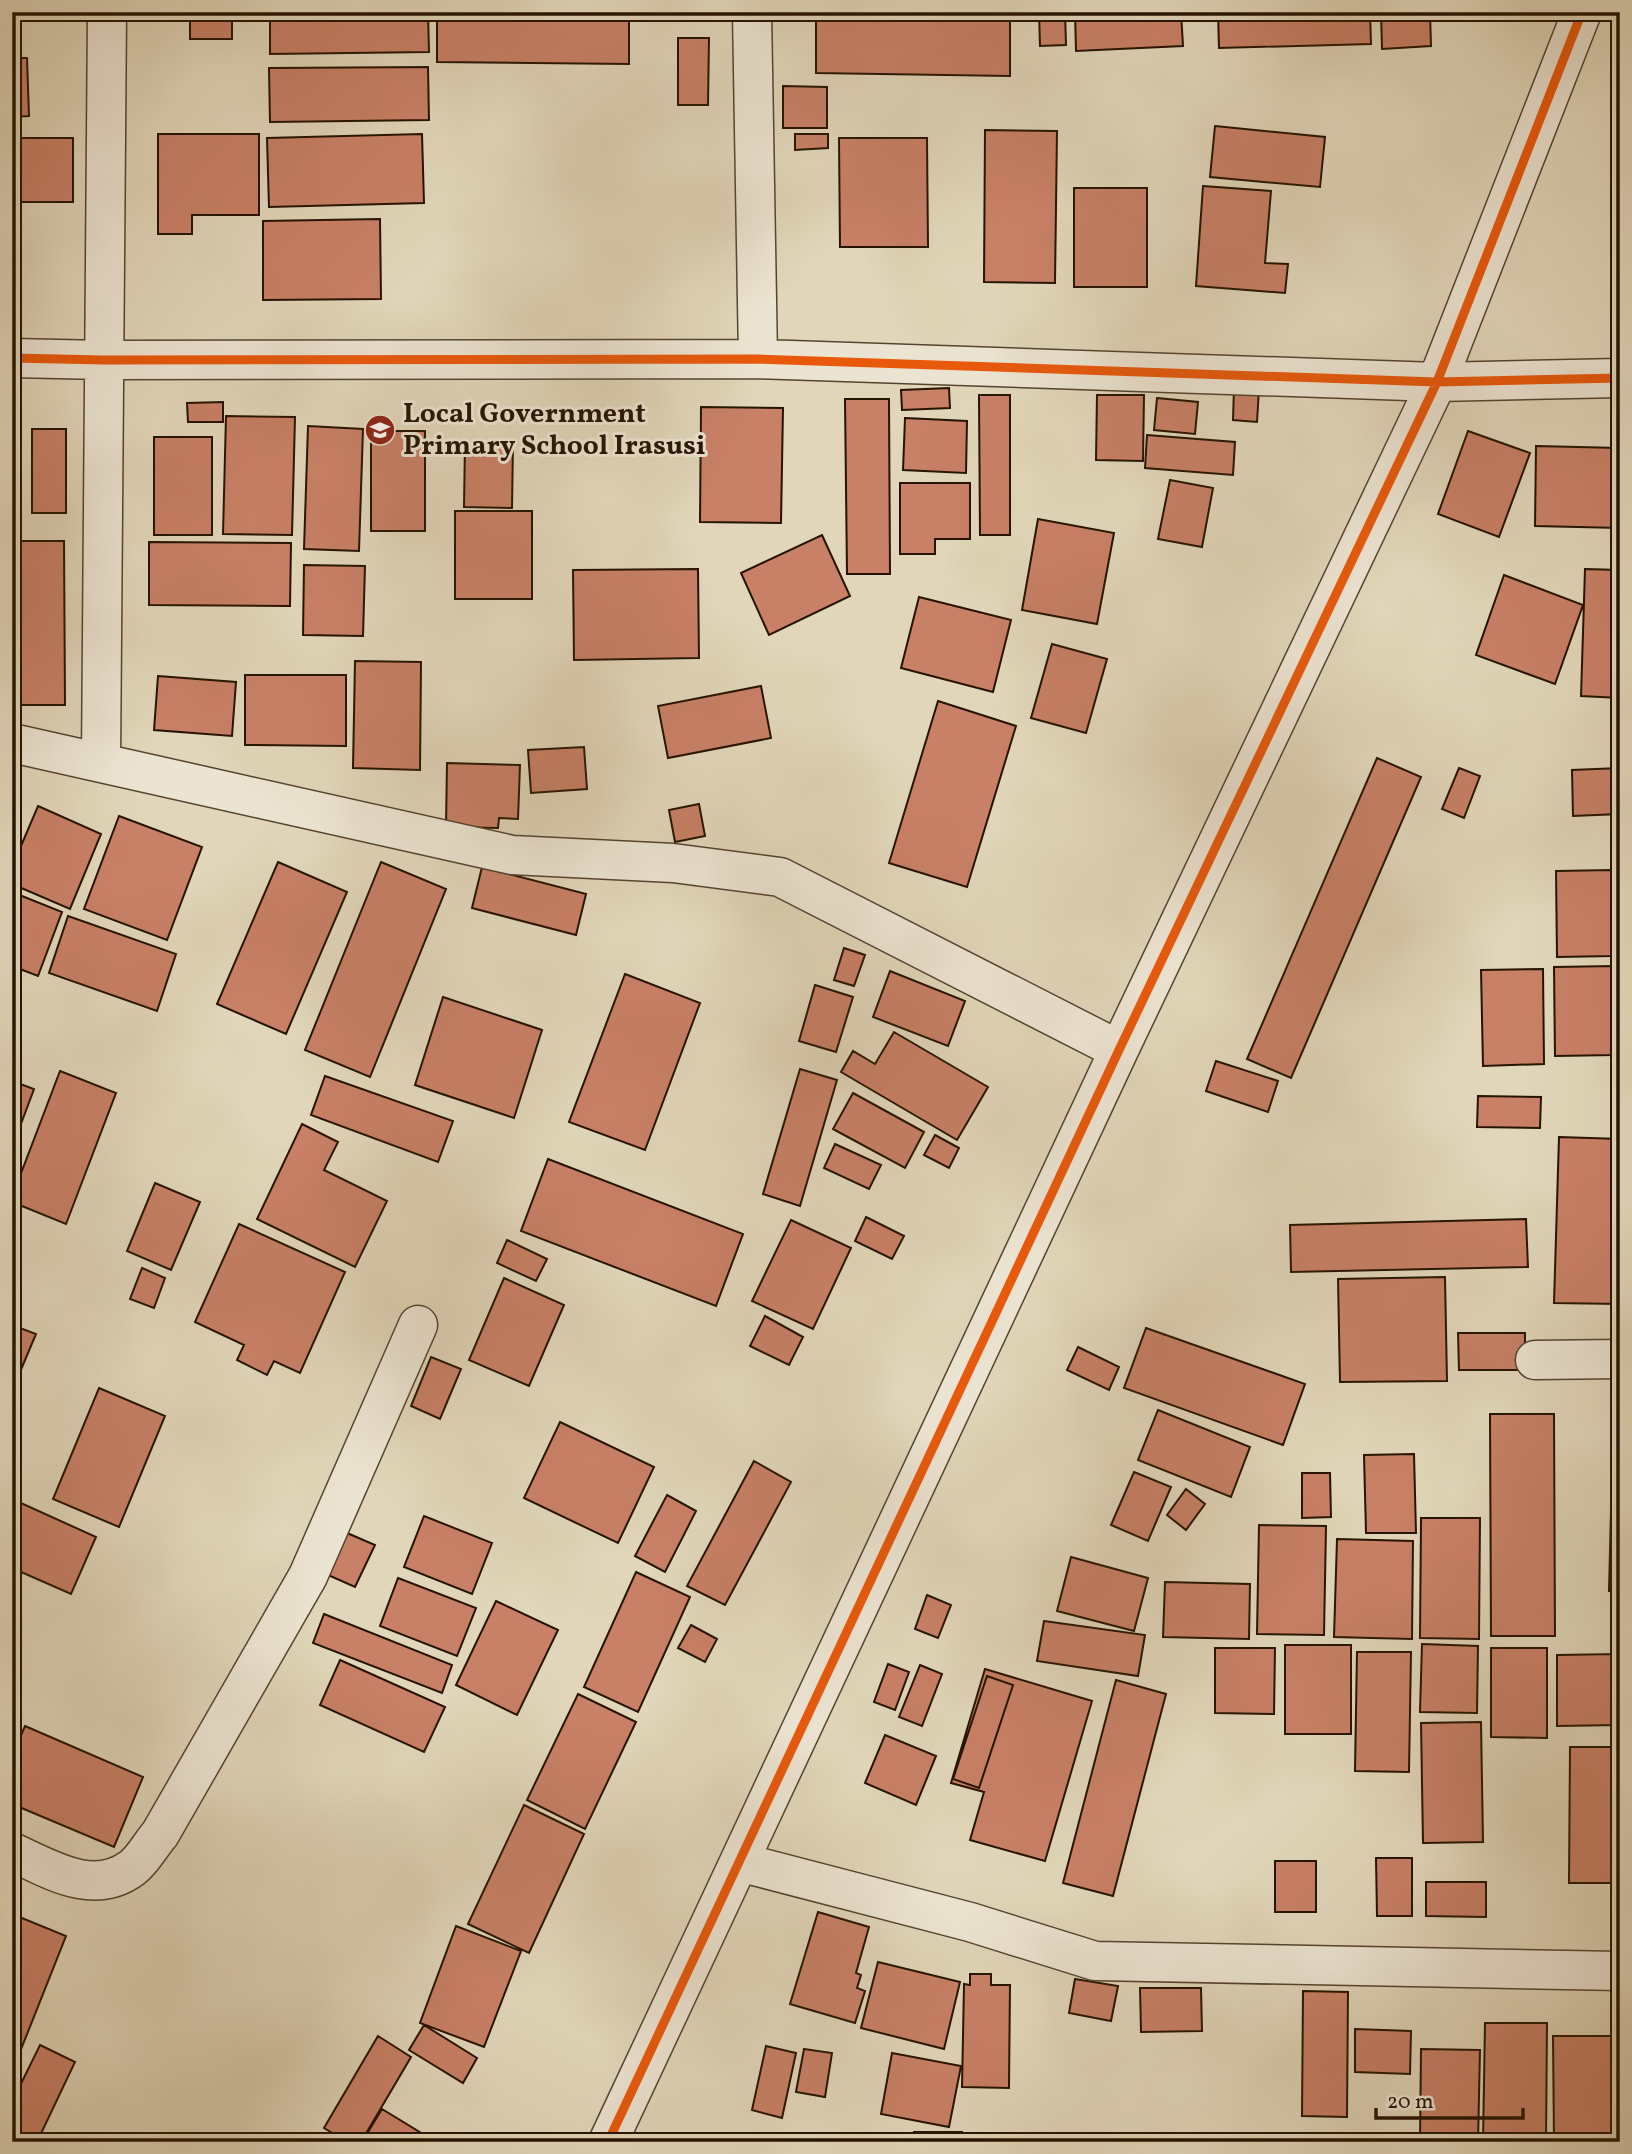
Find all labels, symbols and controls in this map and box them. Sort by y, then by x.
place label: Local Government Primary School Irasusi [403,395,706,466]
school or university icon: Local Government Primary School Irasusi [363,413,397,447]
scale bar [1376,2077,1524,2121]
text: 20 m [1387,2088,1433,2117]

